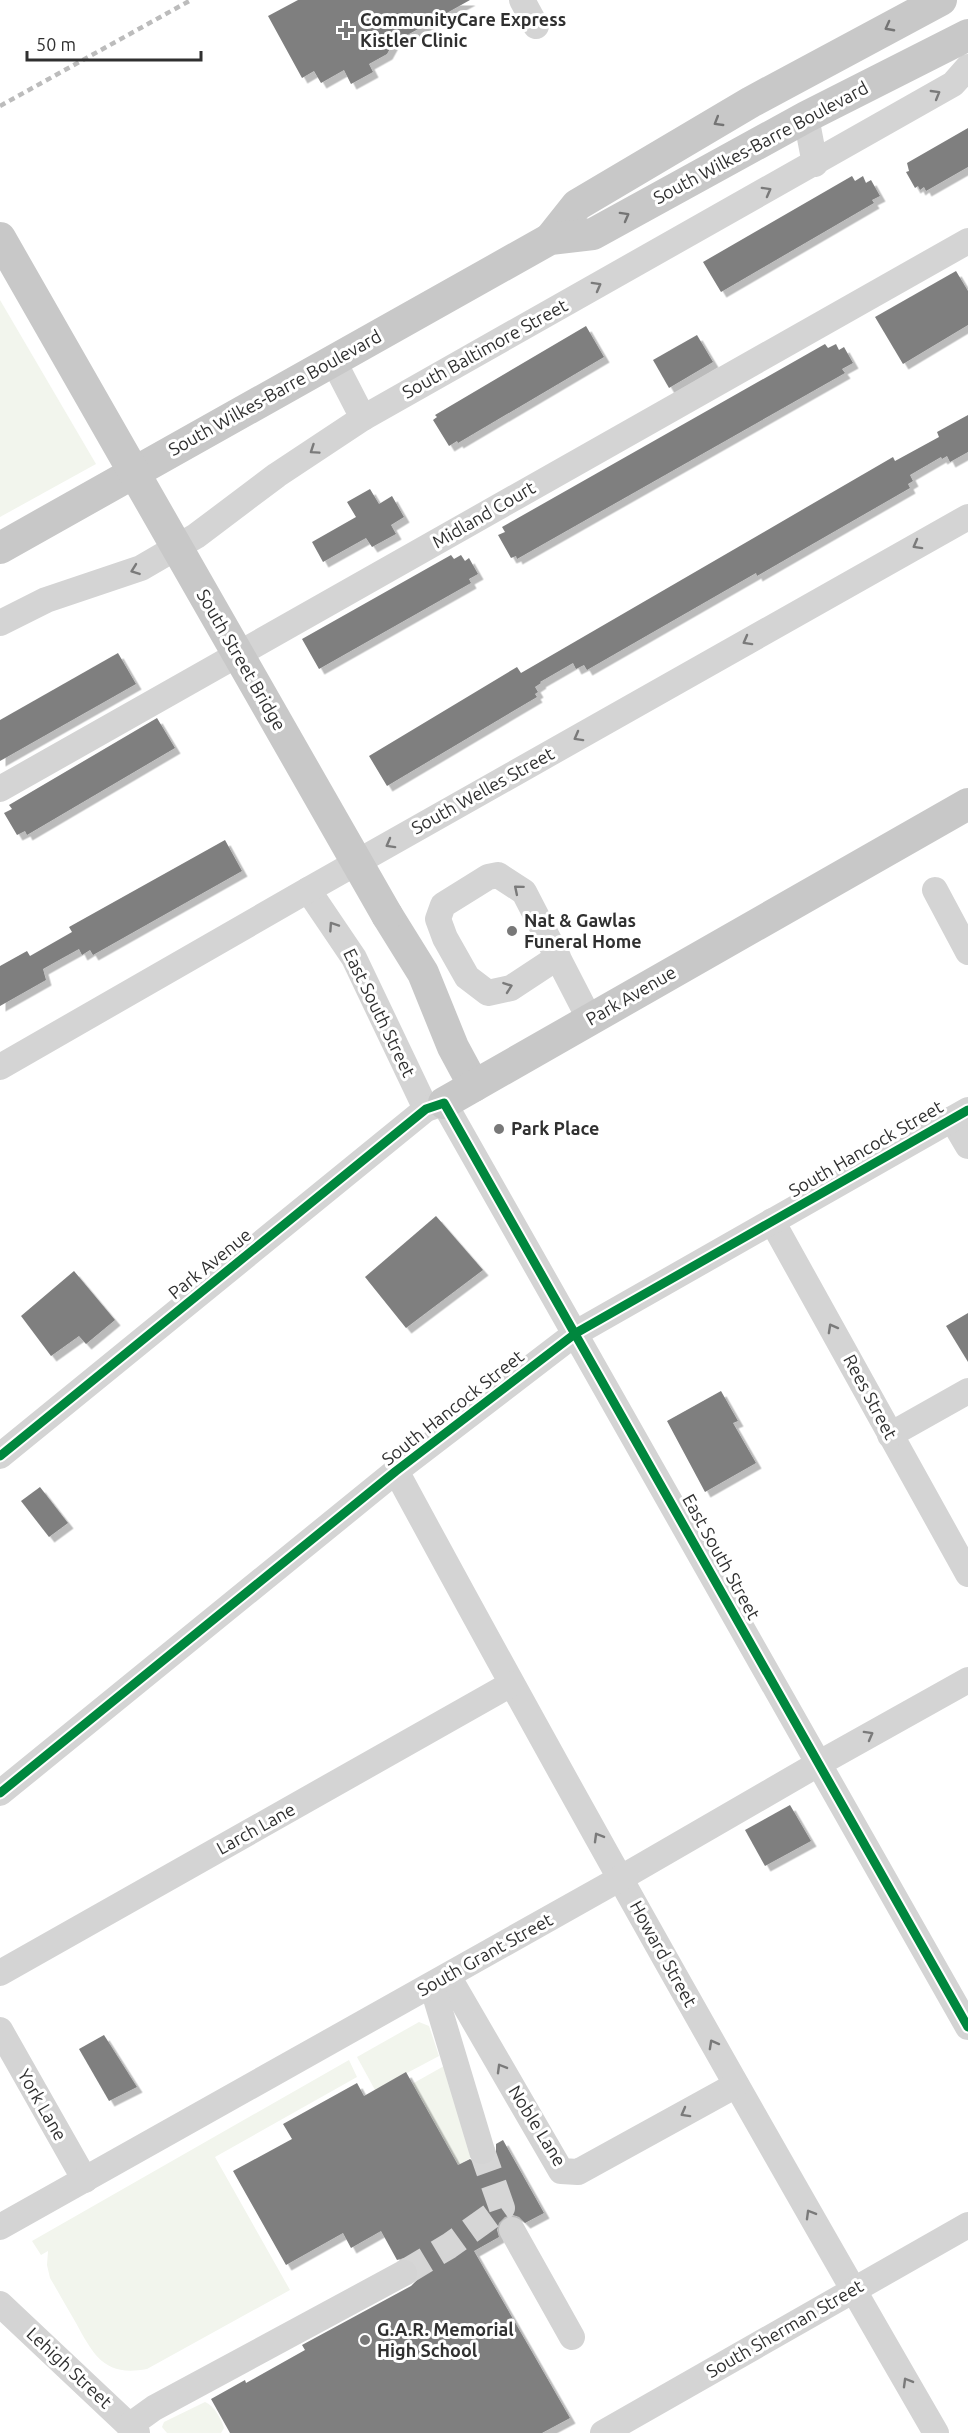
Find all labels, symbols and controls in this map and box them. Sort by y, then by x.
place label: CommunityCare Express Kistler Clinic [360,9,566,50]
one-way arrow [884,20,895,31]
marker: CommunityCare Express Kistler Clinic [337,21,355,39]
scale bar [27,24,201,62]
text: 50 m [36,34,76,54]
street label: South Wilkes-Barre Boulevard [650,77,871,207]
one-way arrow [930,90,940,101]
one-way arrow [714,114,724,126]
one-way arrow [761,187,771,198]
one-way arrow [619,212,629,223]
one-way arrow [591,282,601,293]
street label: South Baltimore Street [398,294,571,402]
street label: South Wilkes-Barre Boulevard [165,325,384,459]
one-way arrow [310,443,321,454]
street label: Midland Court [429,477,538,552]
one-way arrow [913,538,923,550]
one-way arrow [130,562,141,575]
street label: South Street Bridge [193,585,290,734]
one-way arrow [743,634,753,646]
one-way arrow [573,730,584,741]
street label: South Welles Street [408,743,557,838]
one-way arrow [385,836,396,848]
one-way arrow [514,886,525,897]
place label: Nat & Gawlas Funeral Home [524,910,642,951]
one-way arrow [329,922,340,933]
marker: Nat & Gawlas Funeral Home [505,924,519,938]
street label: East South Street [340,945,420,1080]
street label: Park Avenue [582,961,679,1029]
one-way arrow [502,982,512,995]
street label: South Hancock Street [785,1096,946,1200]
place label: Park Place [511,1118,599,1138]
marker: Park Place [492,1122,506,1136]
street label: Park Avenue [164,1224,255,1303]
one-way arrow [828,1324,839,1334]
street label: South Hancock Street [377,1346,527,1469]
street label: Rees Street [840,1351,902,1442]
street label: East South Street [679,1490,765,1623]
one-way arrow [863,1731,873,1742]
street label: Larch Lane [213,1798,298,1858]
one-way arrow [594,1833,605,1843]
street label: Howard Street [627,1897,701,2010]
street label: South Grant Street [413,1909,556,2000]
one-way arrow [709,2040,720,2050]
one-way arrow [497,2064,509,2074]
street label: York Lane [14,2065,71,2144]
street label: Noble Lane [505,2081,571,2170]
one-way arrow [681,2106,691,2117]
one-way arrow [805,2209,817,2220]
street label: South Sherman Street [703,2275,866,2381]
place label: G.A.R. Memorial High School [377,2319,514,2360]
street label: Lehigh Street [23,2323,116,2412]
marker: G.A.R. Memorial High School [358,2333,372,2347]
one-way arrow [903,2378,914,2388]

